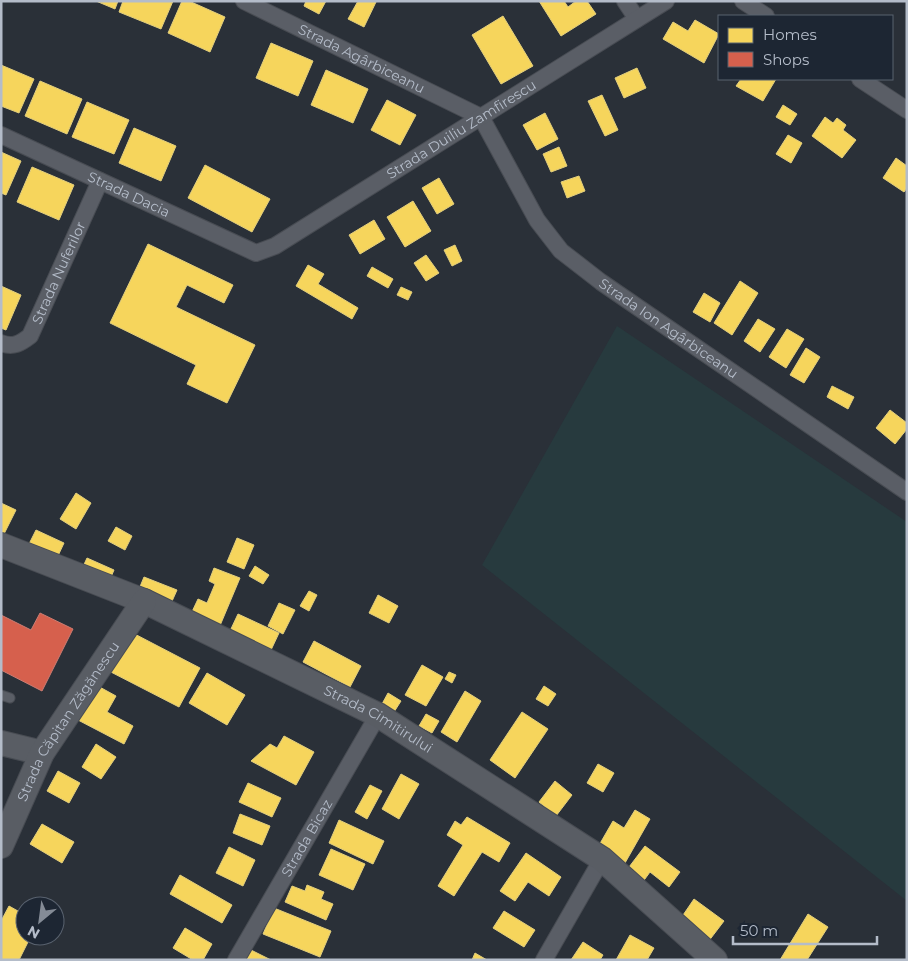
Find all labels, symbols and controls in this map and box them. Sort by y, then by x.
legend [718,15,893,80]
street label: Strada Agârbiceanu [295,20,428,97]
text: Homes [763,25,817,44]
text: Shops [763,50,809,69]
street label: Strada Duiliu Zamfirescu [383,76,539,183]
street label: Strada Dacia [85,167,173,221]
street label: Strada Nuferilor [28,218,90,327]
street label: Strada Ion Agârbiceanu [595,274,742,382]
street label: Strada Căpitan Zăgănescu [13,638,123,804]
street label: Strada Cimitirului [321,681,436,757]
street label: Strada Bicaz [277,796,336,880]
north arrow [15,896,65,946]
scale bar [733,914,877,946]
text: 50 m [740,921,778,940]
text: N [24,922,43,943]

